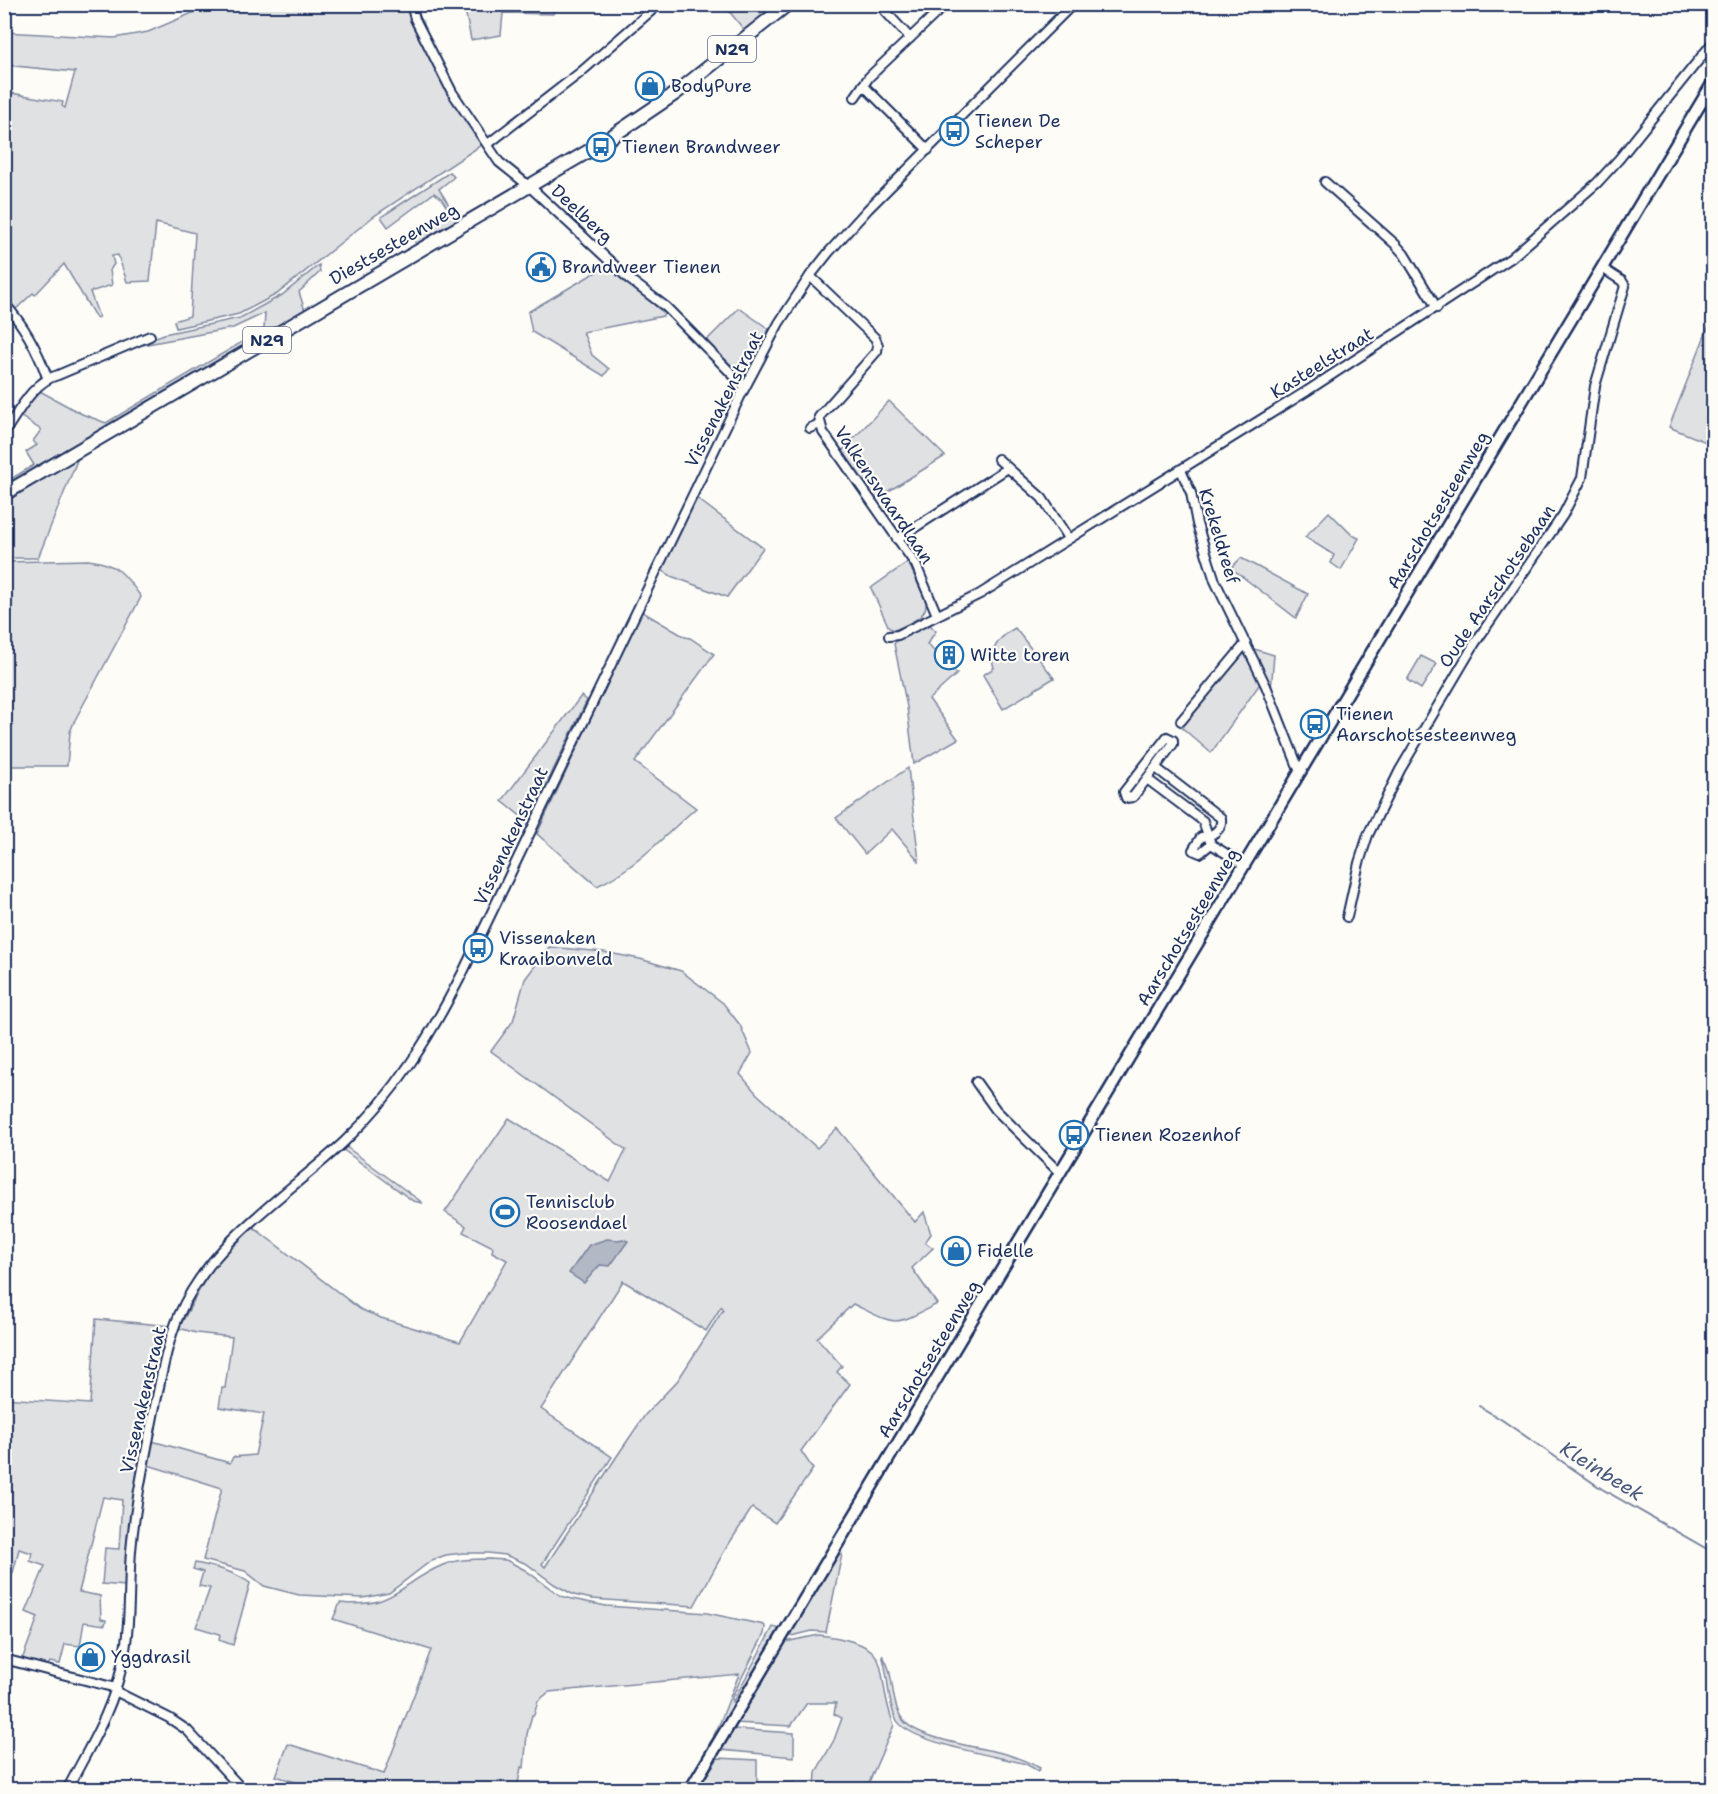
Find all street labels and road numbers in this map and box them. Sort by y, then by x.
road number: N29 [708,36,756,62]
street label: Deelberg [546,179,618,249]
street label: Diestsesteenweg [325,197,463,291]
street label: Kasteelstraat [1266,322,1378,404]
street label: Vissenakenstraat [679,326,769,471]
road number: N29 [243,327,291,353]
street label: Valkenswaardlaan [829,421,939,569]
street label: Aarschotsesteenweg [1381,426,1495,594]
street label: Krekeldreef [1193,485,1245,587]
street label: Oude Aarschotsebaan [1433,500,1561,672]
street label: Vissenakenstraat [468,763,554,909]
street label: Aarschotsesteenweg [1131,843,1245,1011]
street label: Aarschotsesteenweg [872,1275,986,1443]
street label: Vissenakenstraat [114,1324,172,1476]

